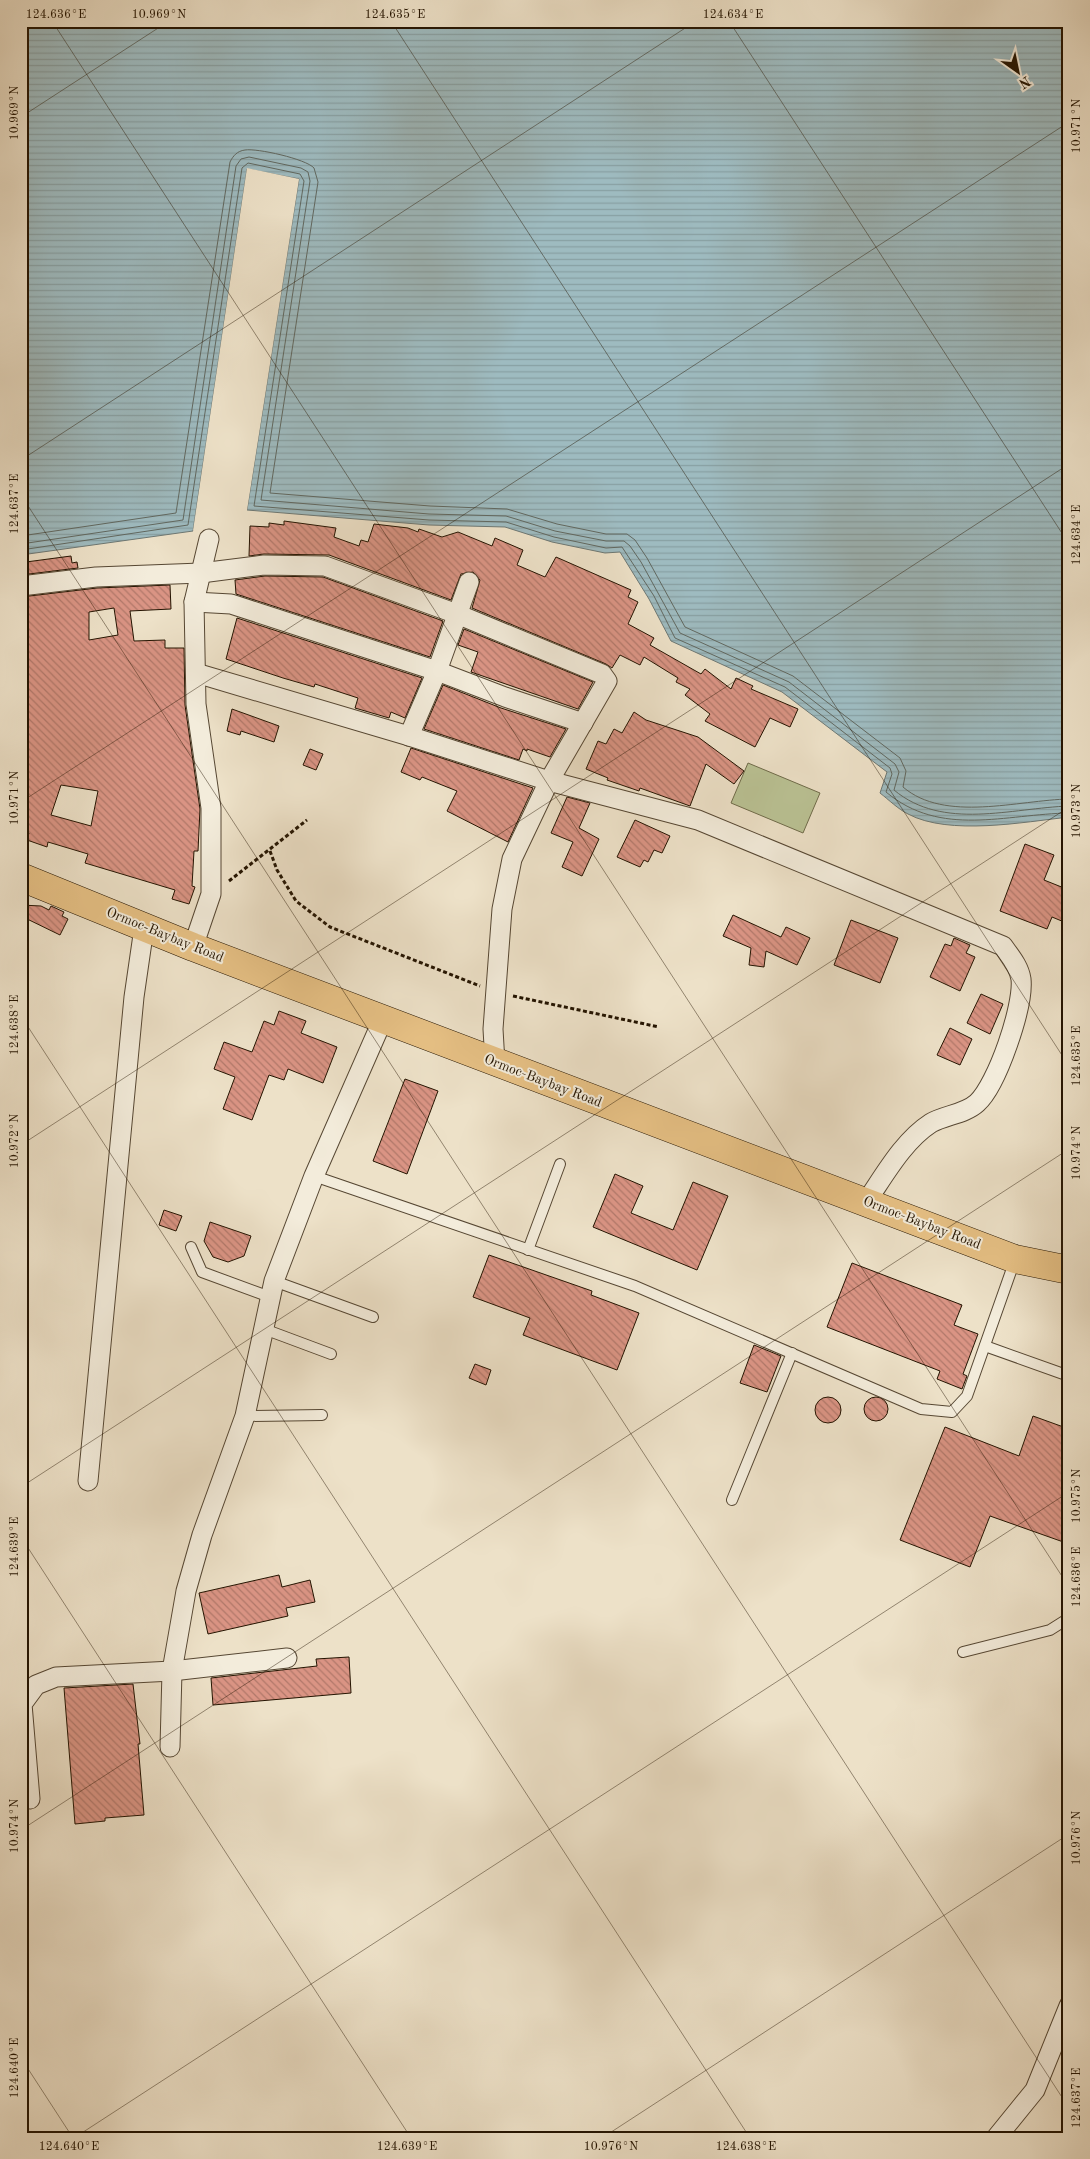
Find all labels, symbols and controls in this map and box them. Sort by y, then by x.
text: 124.635°E [365,8,425,21]
text: 124.636°E [26,9,86,21]
text: 10.969°N [132,9,186,21]
text: 124.634°E [703,9,763,21]
north arrow [992,48,1042,98]
text: N [1016,73,1033,91]
text: 10.969°N [9,86,21,140]
text: 10.971°N [1071,99,1083,153]
text: 124.637°E [9,474,21,534]
text: 124.634°E [1071,505,1083,565]
text: 10.971°N [9,771,21,825]
text: 10.973°N [1071,784,1083,838]
street label: Ormoc-Baybay Road [104,905,226,965]
text: 124.638°E [9,995,21,1055]
text: 124.635°E [1070,1026,1083,1086]
street label: Ormoc-Baybay Road [482,1052,604,1110]
text: 10.972°N [9,1114,21,1168]
text: 10.974°N [1071,1126,1083,1180]
street label: Ormoc-Baybay Road [861,1194,983,1252]
text: 10.975°N [1070,1469,1083,1523]
text: 124.639°E [9,1517,21,1577]
text: 124.636°E [1071,1547,1083,1607]
text: 10.974°N [9,1799,21,1853]
text: 10.976°N [1071,1811,1083,1865]
text: 124.640°E [9,2038,21,2098]
text: 124.637°E [1071,2068,1083,2128]
text: 124.640°E [39,2141,99,2153]
text: 124.639°E [377,2141,437,2153]
text: 10.976°N [584,2141,638,2153]
text: 124.638°E [716,2141,776,2153]

